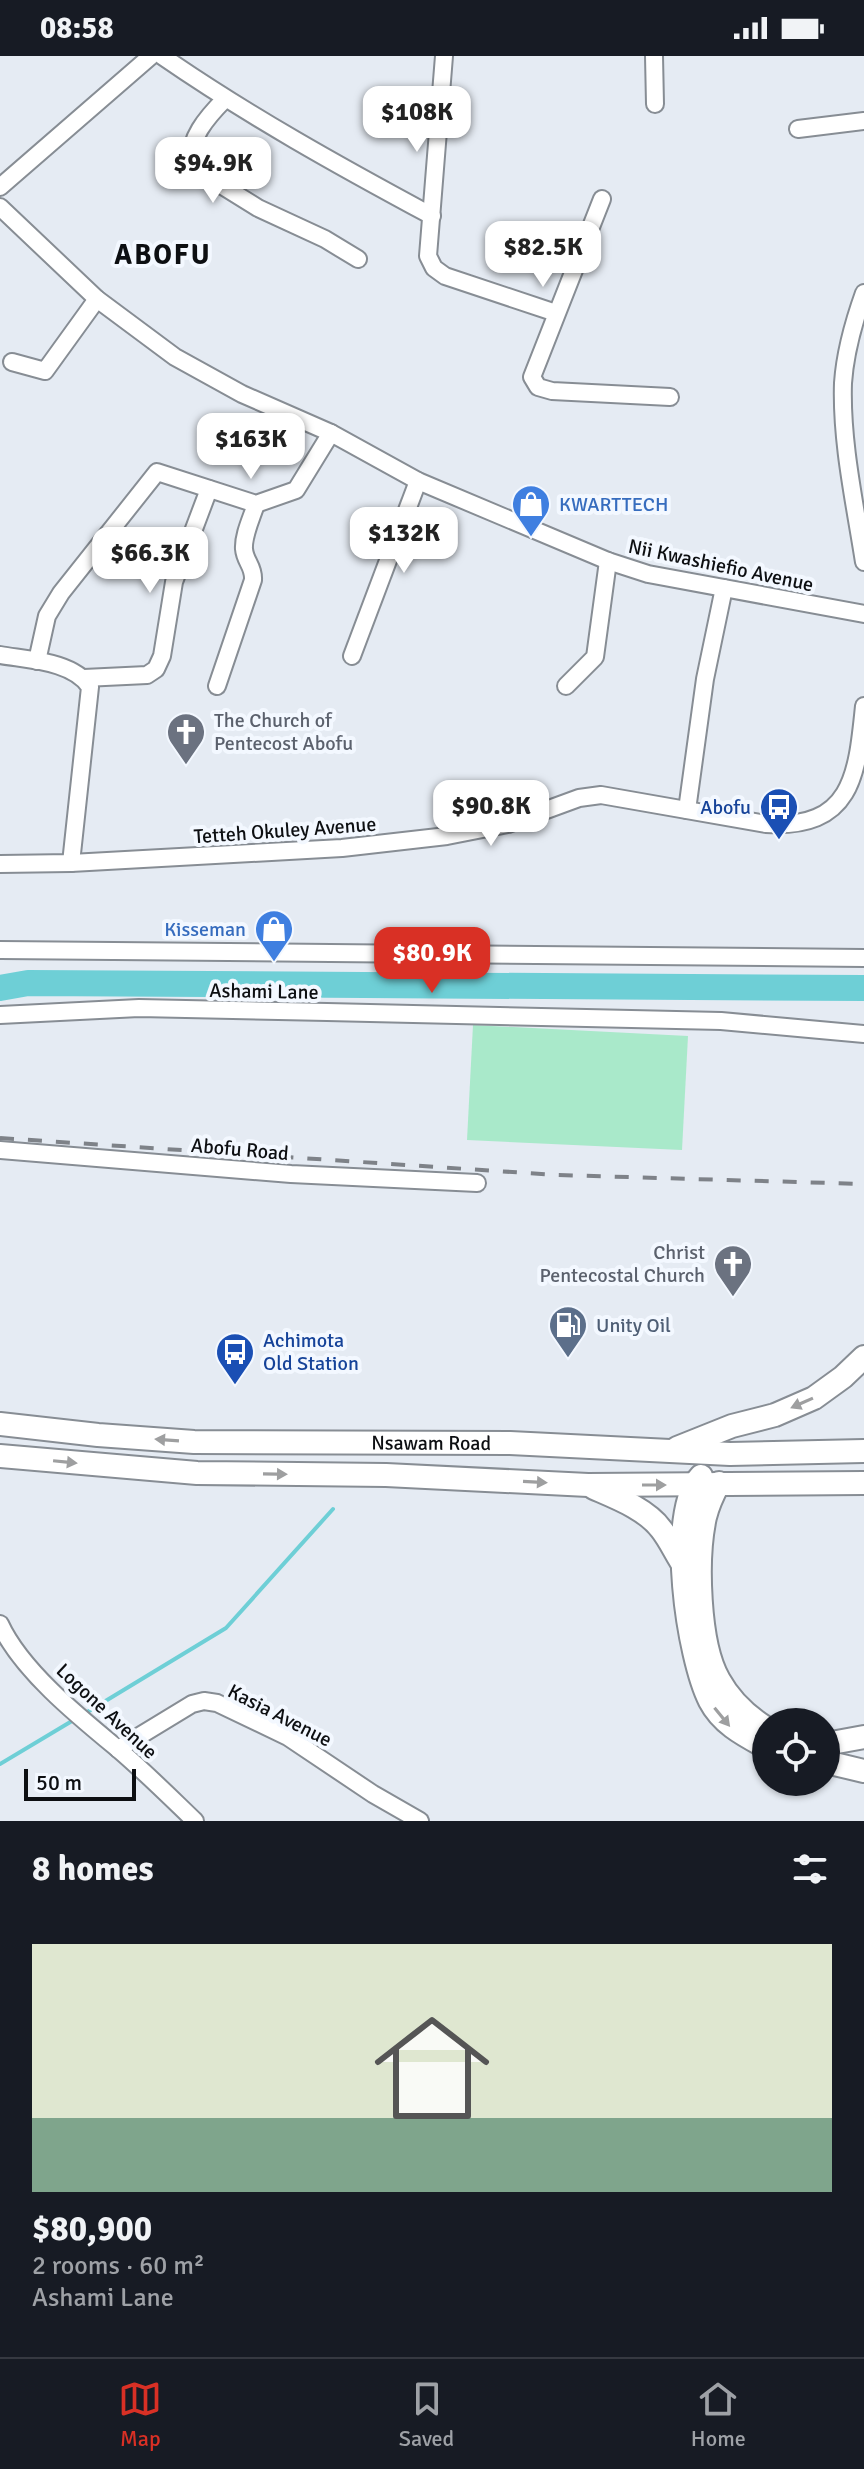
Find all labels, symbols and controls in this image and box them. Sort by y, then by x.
text: 08:58 [40,10,114,47]
pin: $108K [361,86,473,154]
text: $108K [381,96,453,128]
pin: $94.9K [148,137,278,205]
text: $94.9K [173,147,253,179]
pin: $82.5K [478,221,608,289]
text: $82.5K [503,231,583,263]
district label: ABOFU [114,238,212,272]
pin: $163K [195,413,307,481]
text: $163K [215,423,287,455]
shop icon: KWARTTECH [510,483,552,538]
place label: KWARTTECH [559,492,668,517]
pin: $132K [348,507,460,575]
text: $132K [368,517,440,549]
pin: $66.3K [85,527,215,595]
street label: Nii Kwashiefio Avenue [626,534,816,597]
text: $66.3K [110,537,190,569]
place label: The Church of Pentecost Abofu [214,708,353,756]
church icon: The Church of Pentecost Abofu [165,711,207,766]
pin: $90.8K [426,780,556,848]
bus stop icon: Abofu [758,786,800,841]
text: $90.8K [451,790,531,822]
place label: Abofu [700,795,751,820]
street label: Tetteh Okuley Avenue [193,812,377,849]
shop icon: Kisseman [253,908,295,963]
place label: Kisseman [164,917,246,942]
pin: $80.9K [367,927,497,995]
text: $80.9K [392,937,472,969]
street label: Ashami Lane [209,978,319,1005]
street label: Abofu Road [190,1133,290,1166]
place label: Christ Pentecostal Church [539,1240,705,1288]
church icon: Christ Pentecostal Church [712,1243,754,1298]
fuel station icon: Unity Oil [547,1304,589,1359]
place label: Unity Oil [596,1313,671,1338]
place label: Achimota Old Station [263,1328,359,1376]
bus stop icon: Achimota Old Station [214,1331,256,1386]
one-way arrow [790,1396,814,1410]
street label: Nsawam Road [371,1431,491,1456]
one-way arrow [154,1433,179,1446]
one-way arrow [53,1456,78,1469]
one-way arrow [263,1468,288,1480]
one-way arrow [523,1476,548,1489]
one-way arrow [642,1479,667,1491]
street label: Logone Avenue [51,1658,162,1765]
street label: Kasia Avenue [224,1679,336,1752]
one-way arrow [714,1706,731,1727]
map controls [752,1708,840,1796]
button: locate [752,1708,840,1796]
scale bar [24,1765,136,1801]
text: 50 m [36,1769,82,1796]
icon: filters [788,1847,832,1891]
text: 8 homes [32,1848,153,1890]
icon: home [360,1996,504,2140]
text: $80,900 [32,2208,152,2250]
text: 2 rooms · 60 m² [32,2250,205,2282]
text: Ashami Lane [32,2282,174,2314]
tab: Map [118,2377,162,2452]
tab: Saved [399,2377,454,2452]
tab: Home [691,2377,746,2452]

